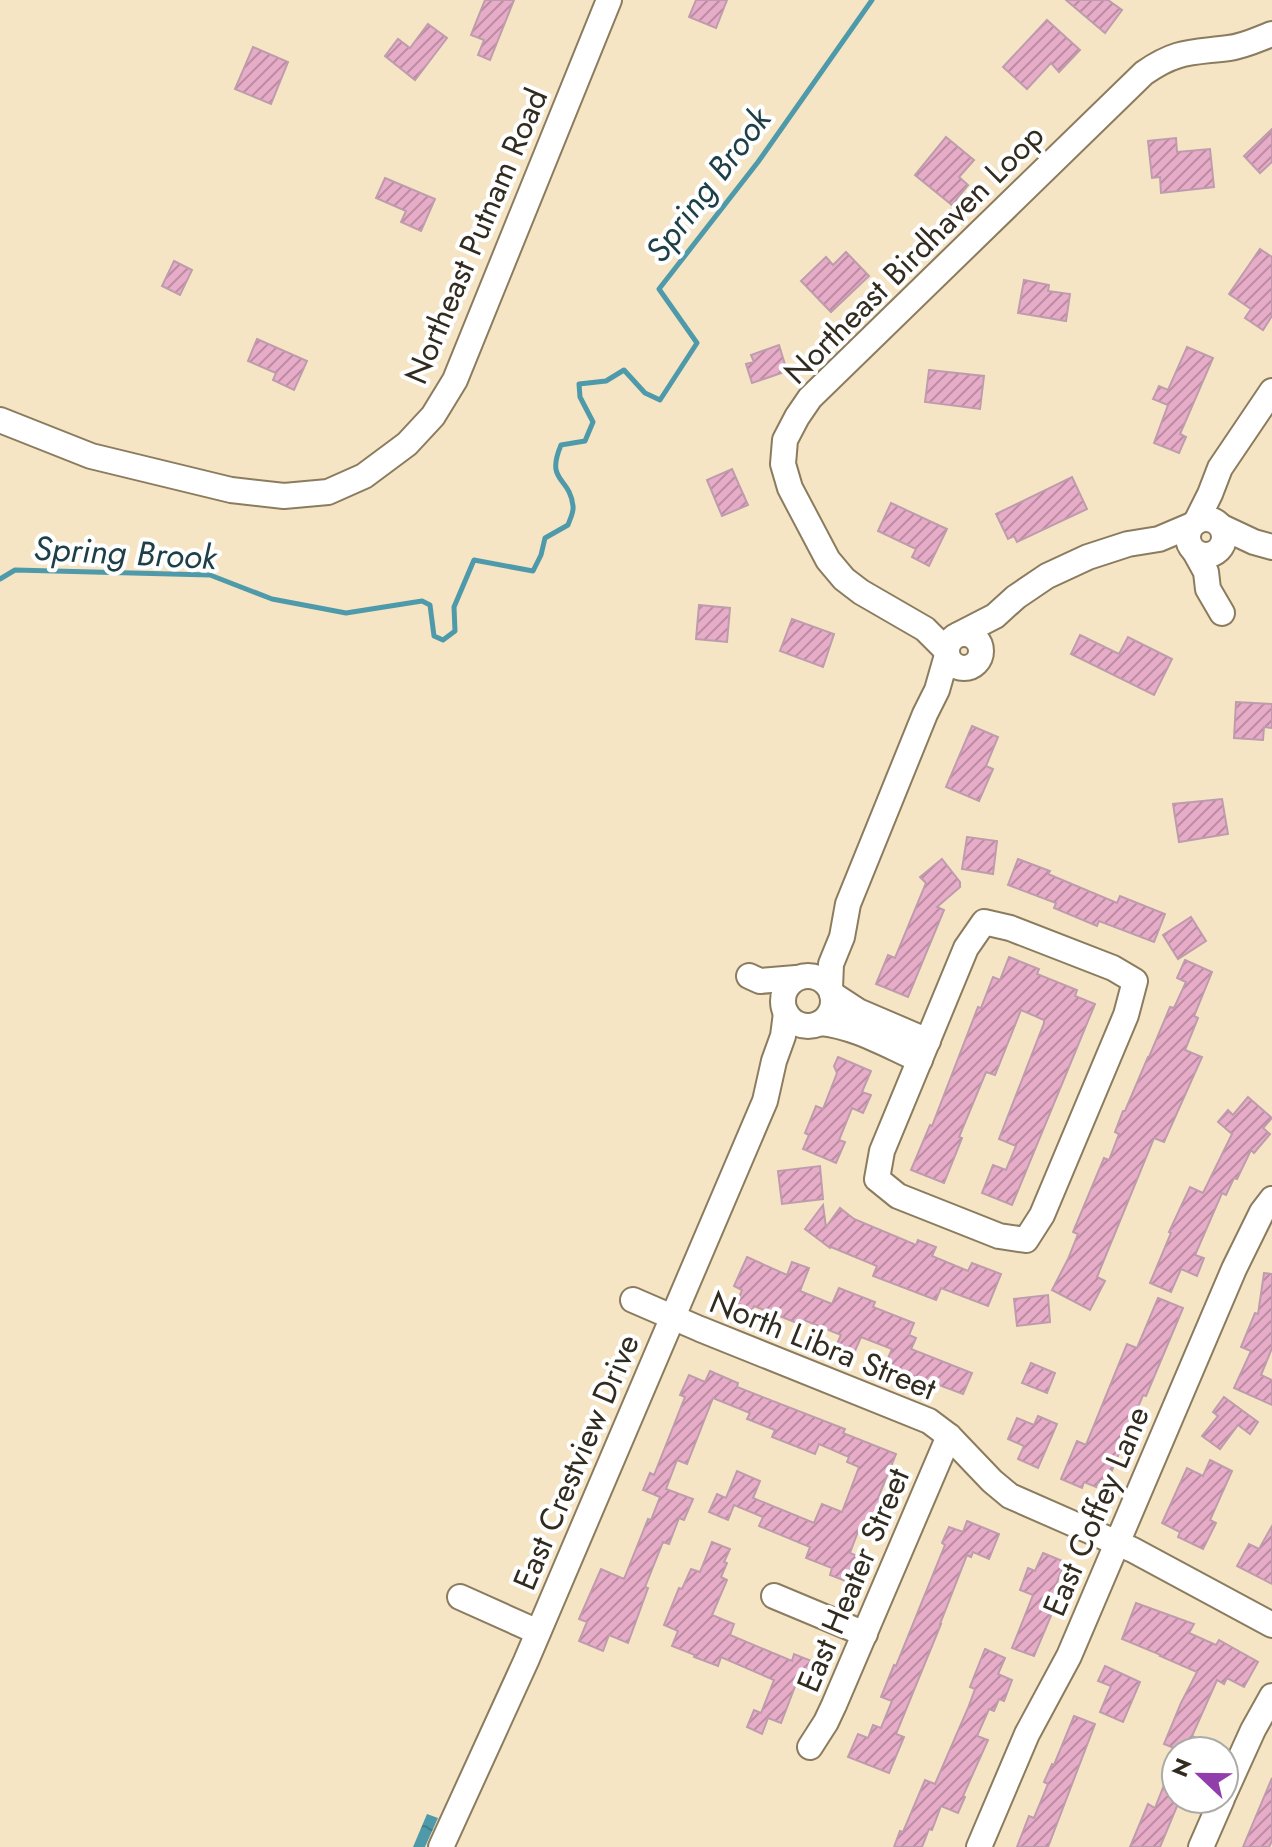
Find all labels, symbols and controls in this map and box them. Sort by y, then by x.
street label: Northeast Putnam Road [393,81,559,391]
water label: Spring Brook [633,96,783,273]
street label: Northeast Birdhaven Loop [774,114,1054,394]
water label: Spring Brook [32,524,219,582]
street label: North Libra Street [703,1279,943,1412]
street label: East Crestview Drive [501,1327,651,1597]
street label: East Coffey Lane [1031,1399,1161,1623]
street label: East Heater Street [785,1461,921,1699]
north arrow [1160,1735,1240,1815]
text: N [1163,1753,1200,1782]

